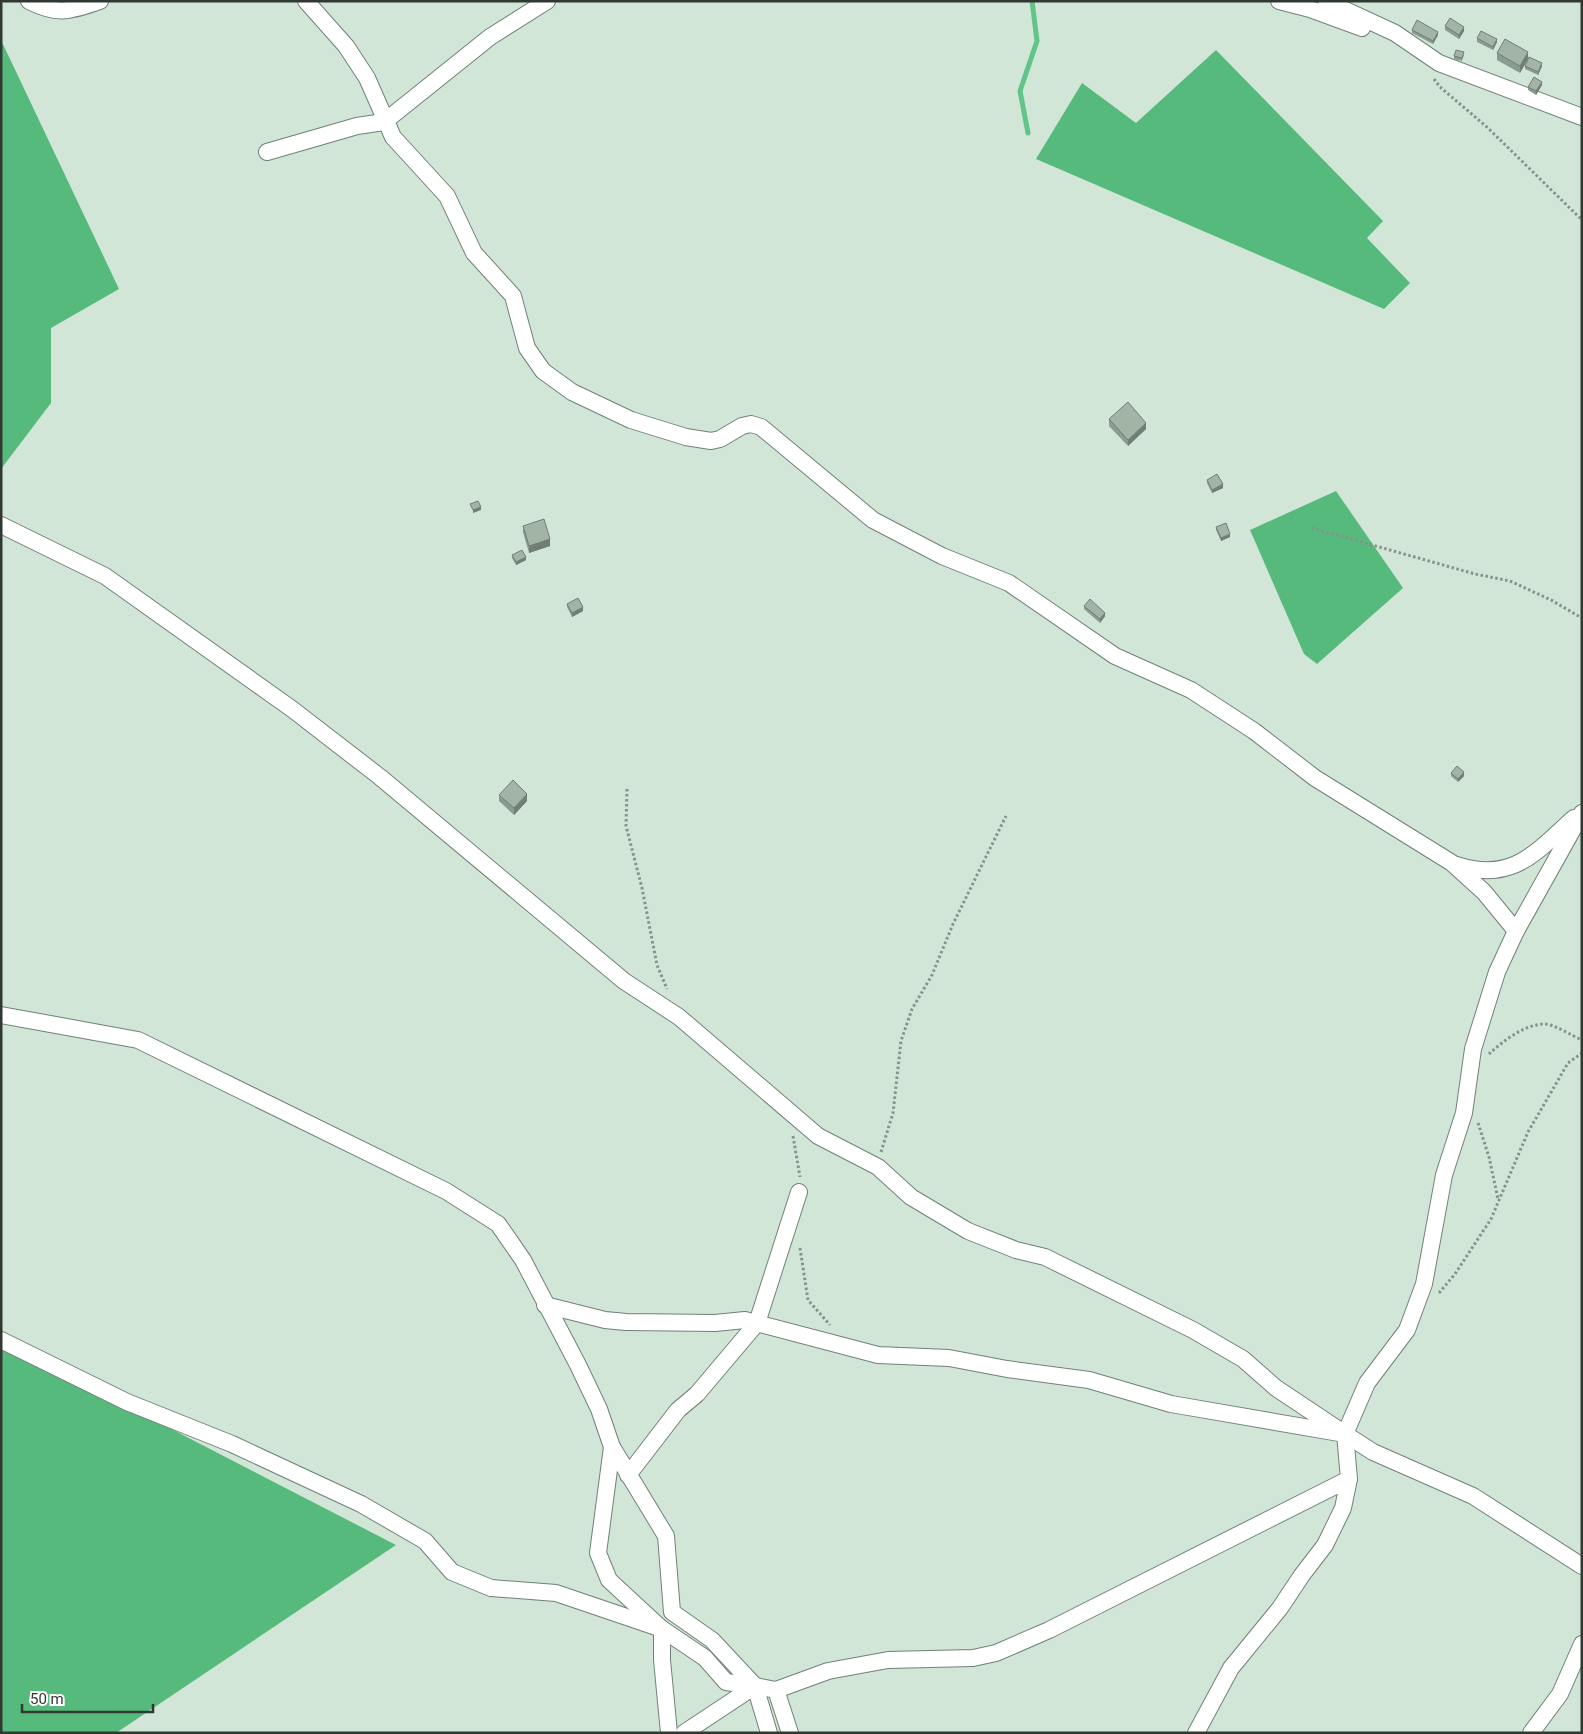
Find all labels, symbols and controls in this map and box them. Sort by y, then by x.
scale bar [22,1682,154,1714]
text: 50 m [30,1690,64,1708]

